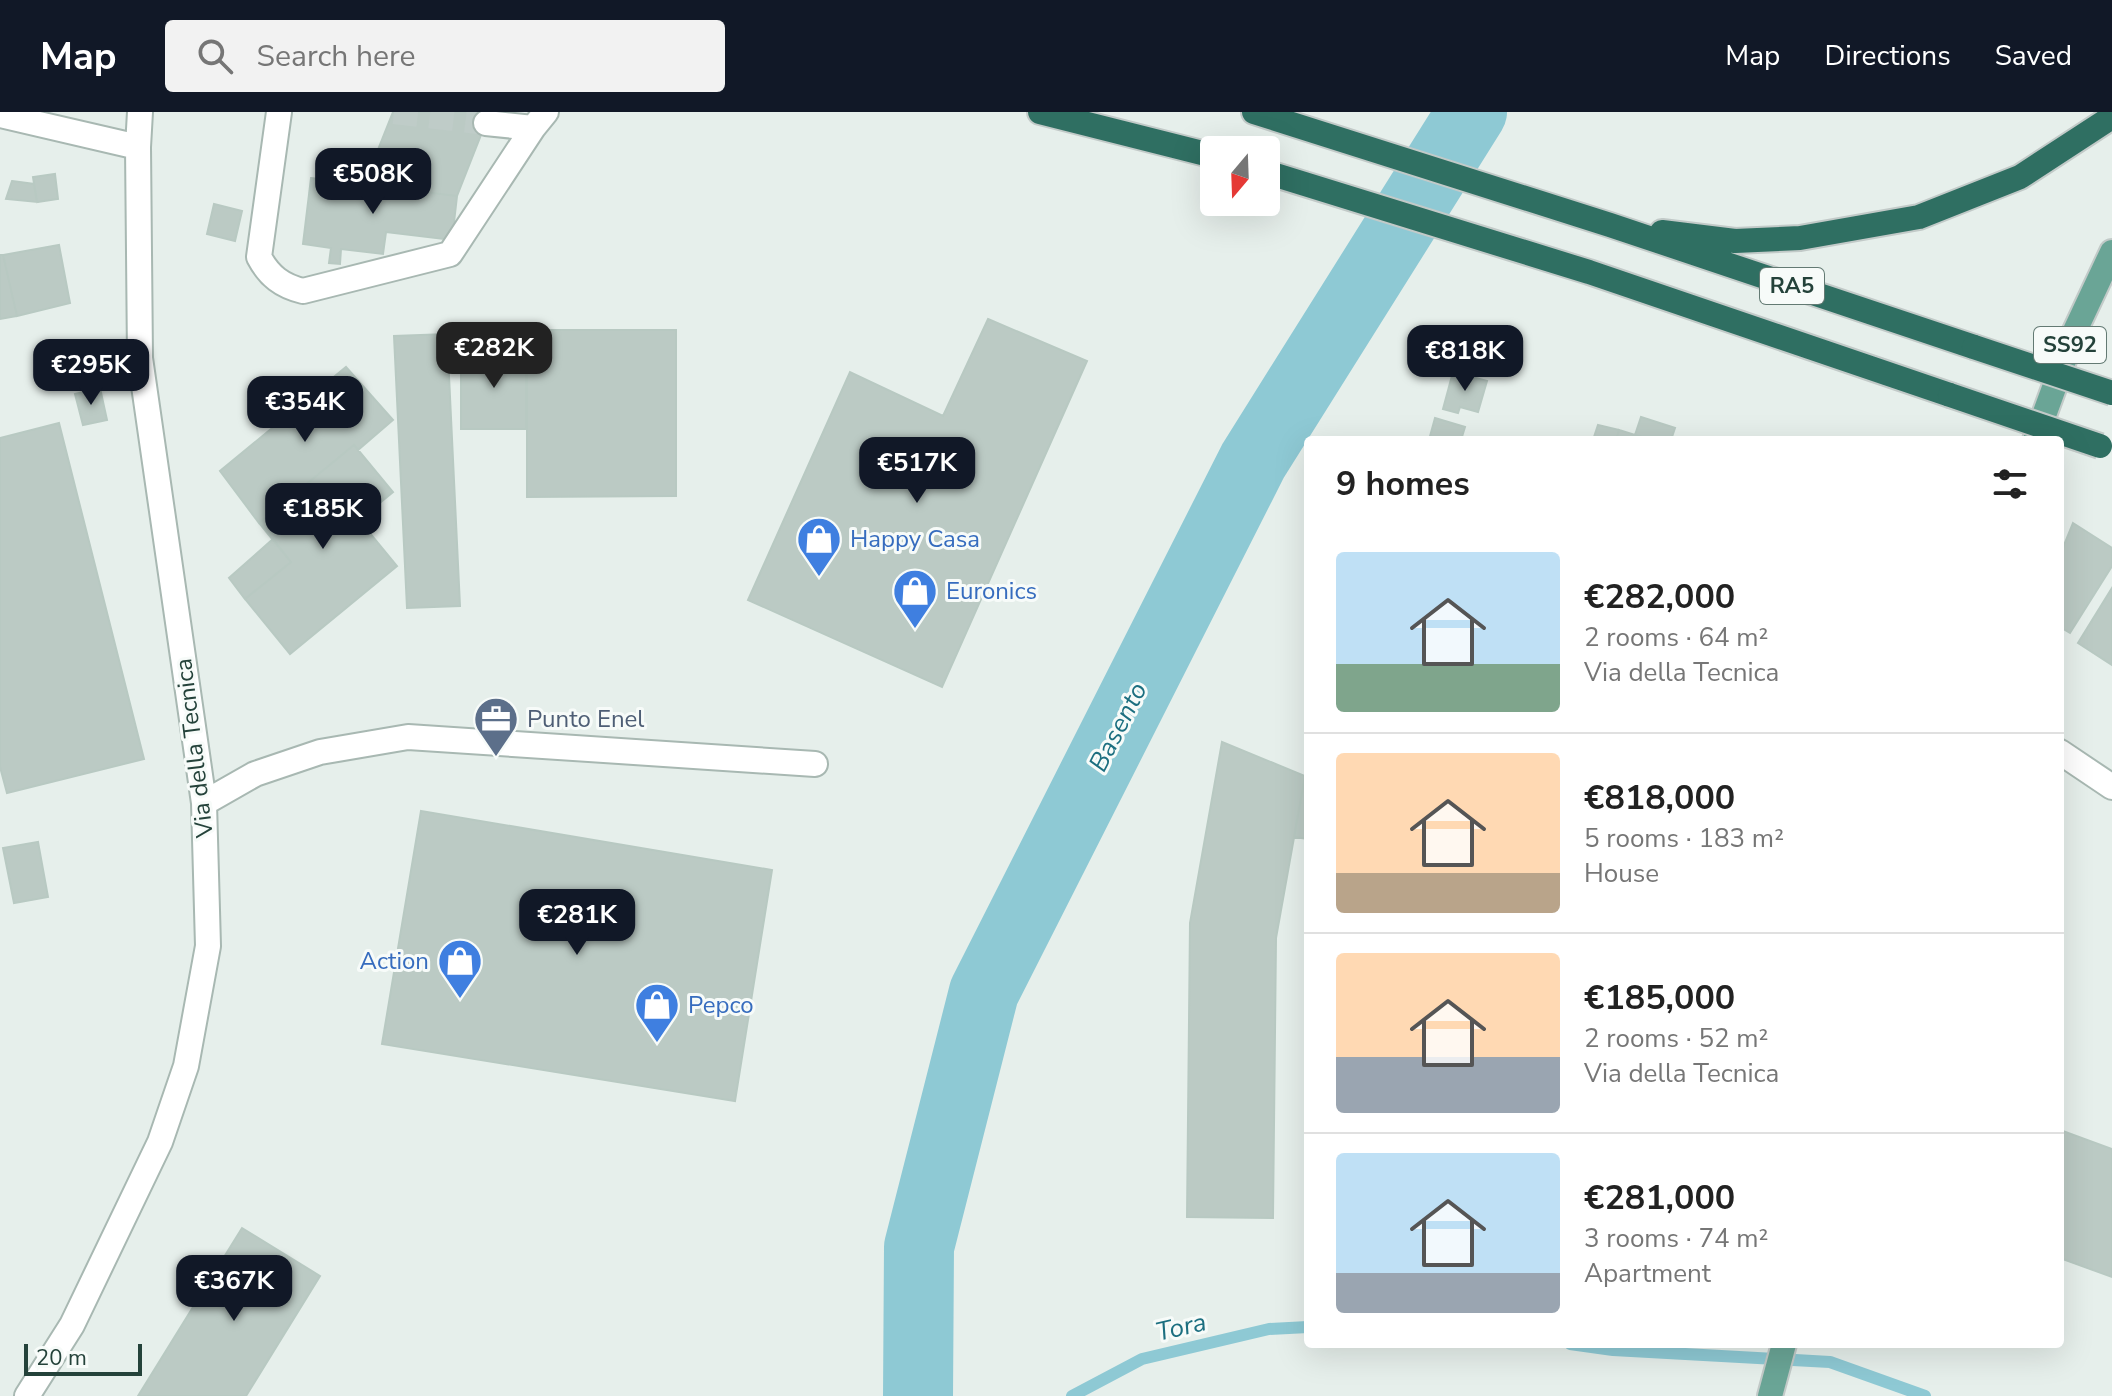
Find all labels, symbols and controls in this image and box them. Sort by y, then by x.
search box [165,20,725,92]
text: Map [40,31,117,82]
icon: search [193,34,237,78]
text: Search here [257,36,416,77]
text: Map [1725,37,1780,75]
text: Directions [1824,37,1951,75]
text: Saved [1995,37,2072,75]
north arrow [1200,136,1280,216]
map controls [1200,136,1280,216]
pin: €508K [317,148,429,216]
text: €508K [333,156,413,191]
road number: RA5 [1760,268,1824,304]
pin: €282K [438,322,550,390]
pin: €818K [1409,325,1521,393]
road number: SS92 [2034,327,2106,363]
text: €282K [454,330,534,365]
text: €818K [1425,333,1505,368]
pin: €295K [35,339,147,407]
text: €295K [51,347,131,382]
pin: €354K [249,376,361,444]
text: €354K [265,384,345,419]
pin: €517K [861,437,973,505]
text: €517K [877,445,957,480]
text: 9 homes [1336,461,1470,507]
icon: filters [1988,462,2032,506]
pin: €185K [267,483,379,551]
text: €185K [283,491,363,526]
shop icon: Happy Casa [795,515,843,578]
place label: Happy Casa [850,523,980,555]
shop icon: Euronics [891,567,939,630]
text: €282,000 [1584,574,1735,620]
place label: Euronics [946,575,1037,607]
icon: home [1400,584,1496,680]
text: 2 rooms · 64 m² [1584,620,1768,655]
text: Via della Tecnica [1584,655,1779,690]
street label: Via della Tecnica [167,657,221,840]
water label: Basento [1081,676,1155,778]
office icon: Punto Enel [472,695,520,758]
place label: Punto Enel [527,703,644,735]
text: €818,000 [1584,775,1735,821]
icon: home [1400,785,1496,881]
text: 5 rooms · 183 m² [1584,821,1784,856]
text: House [1584,856,1659,891]
pin: €281K [521,889,633,957]
text: €281K [537,897,617,932]
shop icon: Action [436,937,484,1000]
place label: Action [360,945,429,977]
text: €185,000 [1584,975,1735,1021]
shop icon: Pepco [633,981,681,1044]
icon: home [1400,985,1496,1081]
place label: Pepco [688,989,754,1021]
text: 2 rooms · 52 m² [1584,1021,1768,1056]
text: Via della Tecnica [1584,1056,1779,1091]
text: €281,000 [1584,1175,1735,1221]
icon: home [1400,1185,1496,1281]
text: 3 rooms · 74 m² [1584,1221,1768,1256]
pin: €367K [178,1255,290,1323]
text: Apartment [1584,1256,1711,1291]
text: €367K [194,1263,274,1298]
water label: Tora [1152,1304,1210,1350]
scale bar [24,1340,142,1376]
text: 20 m [36,1343,87,1373]

